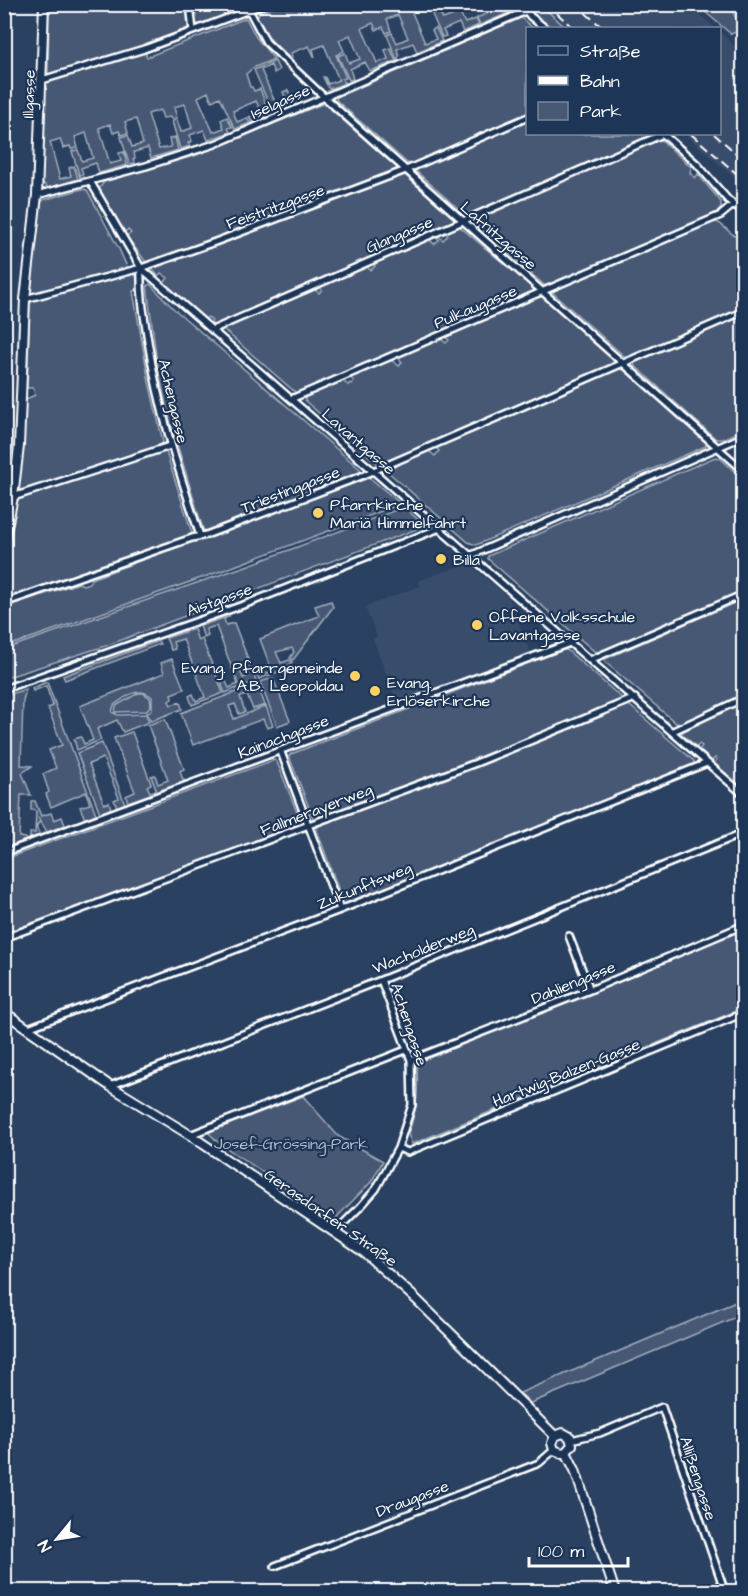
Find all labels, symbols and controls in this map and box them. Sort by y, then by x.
legend [526,27,721,135]
text: Straße [580,39,641,64]
street label: Illgasse [17,69,42,119]
text: Bahn [580,69,620,94]
street label: Iselgasse [247,79,314,126]
text: Park [580,99,622,124]
street label: Feistritzgasse [223,179,328,236]
street label: Lafnitzgasse [455,196,542,276]
street label: Glangasse [362,211,437,260]
street label: Pulkaugasse [431,279,521,335]
street label: Achengasse [152,357,194,446]
street label: Lavantgasse [316,404,400,481]
street label: Triestinggasse [238,461,344,520]
place label: Pfarrkirche Mariä Himmelfahrt [330,494,467,534]
marker: Pfarrkirche Mariä Himmelfahrt [311,506,325,520]
place label: Billa [453,549,480,571]
marker: Billa [434,552,448,566]
street label: Aistgasse [183,578,256,623]
place label: Offene Volksschule Lavantgasse [489,606,636,647]
marker: Offene Volksschule Lavantgasse [470,618,484,632]
place label: Evang. Pfarrgemeinde A.B. Leopoldau [181,657,343,697]
marker: Evang. Pfarrgemeinde A.B. Leopoldau [348,669,362,683]
place label: Evang. Erlöserkirche [387,672,490,712]
marker: Evang. Erlöserkirche [368,684,382,698]
street label: Kainachgasse [235,709,333,765]
street label: Fallmerayerweg [257,778,376,842]
street label: Zukunftsweg [314,857,415,916]
street label: Wacholderweg [369,918,478,980]
street label: Dahliengasse [528,956,620,1011]
street label: Achengasse [384,980,433,1069]
street label: Hartwig-Balzen-Gasse [489,1033,644,1114]
park label: Josef-Grössing-Park [214,1133,368,1156]
street label: Gerasdorfer Straße [259,1164,402,1272]
street label: Allißengasse [673,1434,722,1524]
street label: Draugasse [373,1475,453,1524]
north arrow [27,1509,87,1569]
scale bar [529,1530,628,1568]
text: N [33,1536,57,1556]
text: 100 m [538,1539,584,1564]

